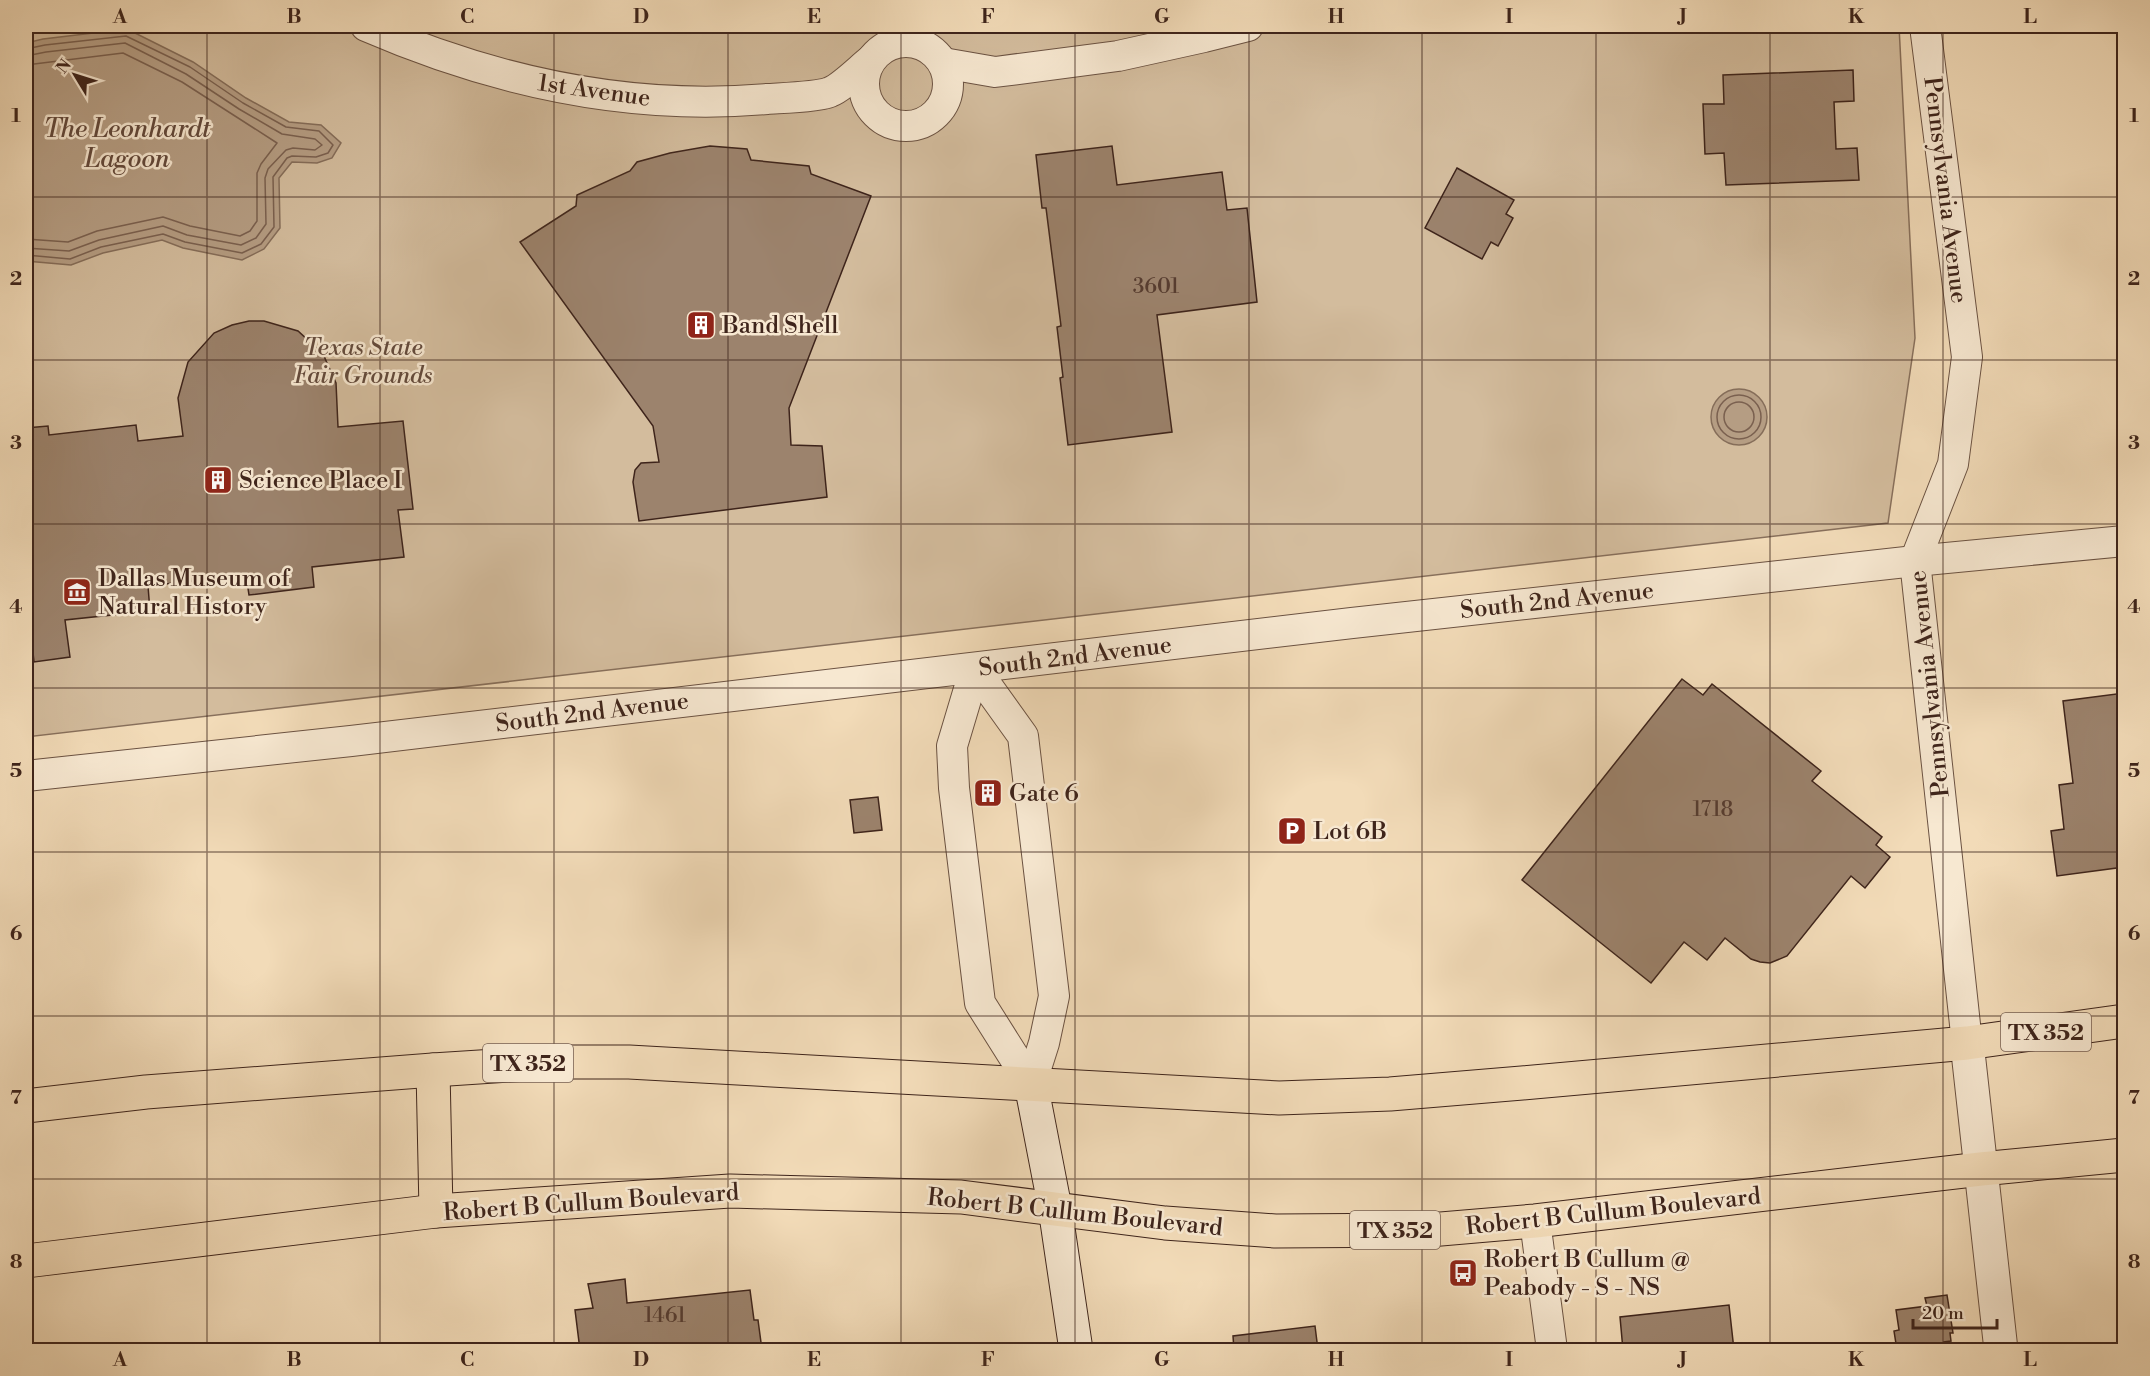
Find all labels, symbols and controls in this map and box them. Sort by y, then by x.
text: A [112,5,128,30]
text: B [286,5,302,30]
text: C [460,5,474,30]
text: D [633,5,649,30]
text: E [807,5,821,30]
text: F [981,5,995,30]
text: G [1154,5,1170,30]
text: H [1328,5,1345,30]
text: I [1505,5,1513,30]
text: J [1676,5,1687,30]
text: K [1848,5,1865,30]
text: L [2023,5,2037,30]
north arrow [45,45,105,105]
text: N [52,55,76,78]
street label: 1st Avenue [536,68,652,114]
street label: Pennsylvania Avenue [1916,75,1974,305]
text: 1 [11,104,21,129]
text: 1 [2129,104,2139,129]
water label: The Leonhardt Lagoon [43,113,211,175]
text: 2 [10,267,22,292]
text: 2 [2128,267,2140,292]
house number: 3601 [1133,274,1179,300]
building icon: Band Shell [685,309,717,341]
place label: Band Shell [721,311,838,341]
park label: Texas State Fair Grounds [293,333,433,391]
text: 3 [10,431,22,456]
text: 3 [2128,431,2140,456]
building icon: Science Place I [202,464,234,496]
place label: Science Place I [239,466,402,496]
place label: Dallas Museum of Natural History [98,564,291,622]
street label: Pennsylvania Avenue [1903,569,1957,799]
museum icon: Dallas Museum of Natural History [61,576,93,608]
street label: South 2nd Avenue [1459,576,1655,626]
text: 4 [9,595,23,620]
text: 4 [2127,595,2141,620]
street label: South 2nd Avenue [977,630,1174,684]
street label: South 2nd Avenue [494,686,691,740]
text: 5 [10,759,22,784]
text: 5 [2128,759,2140,784]
building icon: Gate 6 [972,777,1004,809]
place label: Gate 6 [1009,779,1079,809]
house number: 1718 [1693,797,1733,823]
parking icon: Lot 6B [1276,815,1308,847]
place label: Lot 6B [1313,817,1387,847]
text: 6 [10,922,23,947]
text: 6 [2128,922,2141,947]
road number: TX 352 [2001,1013,2091,1051]
road number: TX 352 [483,1044,573,1082]
text: 7 [10,1086,22,1111]
text: 7 [2128,1086,2140,1111]
street label: Robert B Cullum Boulevard [442,1178,741,1228]
street label: Robert B Cullum Boulevard [1464,1182,1763,1242]
street label: Robert B Cullum Boulevard [926,1183,1224,1243]
road number: TX 352 [1350,1211,1440,1249]
place label: Robert B Cullum @ Peabody - S - NS [1484,1245,1690,1303]
text: 8 [10,1250,23,1275]
text: 8 [2128,1250,2141,1275]
bus stop icon: Robert B Cullum @ Peabody - S - NS [1447,1257,1479,1289]
scale bar [1913,1292,1997,1330]
text: 20 m [1922,1302,1964,1325]
house number: 1461 [644,1303,686,1329]
text: A [112,1348,128,1373]
text: B [286,1348,302,1373]
text: C [460,1348,474,1373]
text: D [633,1348,649,1373]
text: E [807,1348,821,1373]
text: F [981,1348,995,1373]
text: G [1154,1348,1170,1373]
text: H [1328,1348,1345,1373]
text: I [1505,1348,1513,1373]
text: J [1676,1348,1687,1373]
text: K [1848,1348,1865,1373]
text: L [2023,1348,2037,1373]

